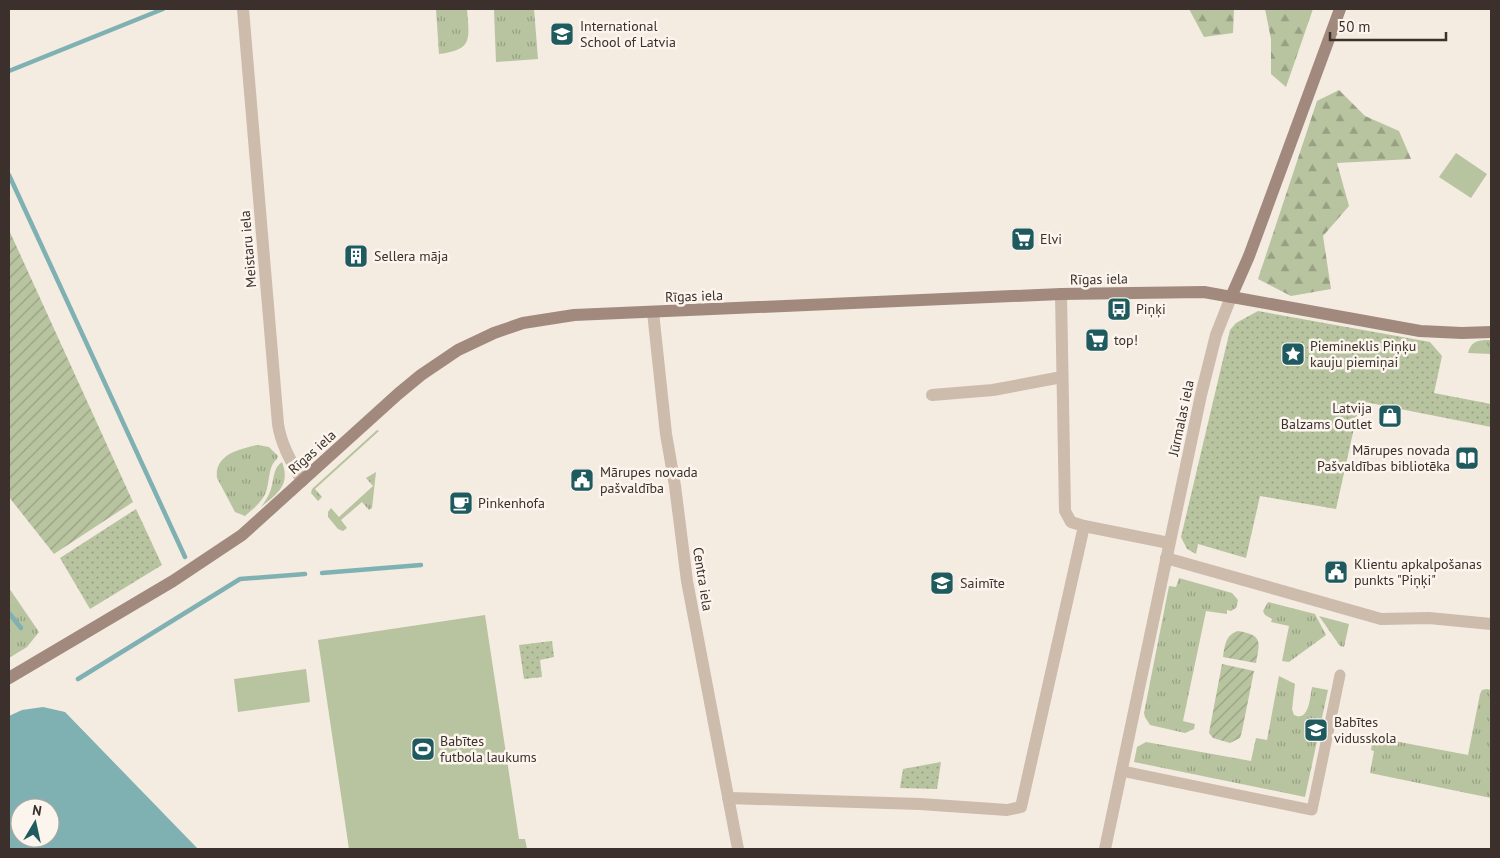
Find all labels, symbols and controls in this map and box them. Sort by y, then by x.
scale bar [1330,10,1446,42]
place label: International School of Latvia [580,17,676,51]
text: 50 m [1338,17,1371,36]
school or university icon: International School of Latvia [549,21,575,47]
street label: Meistaru iela [236,210,260,288]
supermarket icon: Elvi [1010,226,1036,252]
place label: Elvi [1040,230,1062,248]
building icon: Sellera māja [343,243,369,269]
place label: Sellera māja [374,247,448,265]
street label: Rīgas iela [1070,269,1128,289]
street label: Rīgas iela [665,286,723,306]
bus stop icon: Piņķi [1106,296,1132,322]
place label: Piņķi [1136,300,1166,318]
supermarket icon: top! [1084,327,1110,353]
place label: top! [1114,331,1138,349]
place label: Piemineklis Piņķu kauju piemiņai [1310,337,1416,371]
place icon: Piemineklis Piņķu kauju piemiņai [1280,341,1306,367]
street label: Jūrmalas iela [1164,378,1198,459]
place label: Latvija Balzams Outlet [1281,399,1372,433]
shop icon: Latvija Balzams Outlet [1377,403,1403,429]
street label: Rīgas iela [284,426,340,478]
place label: Mārupes novada Pašvaldības bibliotēka [1317,441,1450,475]
library icon: Mārupes novada Pašvaldības bibliotēka [1454,445,1480,471]
place label: Mārupes novada pašvaldība [600,463,698,497]
public building icon: Mārupes novada pašvaldība [569,467,595,493]
cafe icon: Pinkenhofa [448,490,474,516]
place label: Pinkenhofa [478,494,545,512]
street label: Centra iela [689,546,717,612]
place label: Klientu apkalpošanas punkts "Piņķi" [1354,555,1482,589]
public building icon: Klientu apkalpošanas punkts "Piņķi" [1323,559,1349,585]
school or university icon: Saimīte [929,570,955,596]
place label: Saimīte [960,574,1005,592]
place label: Babītes vidusskola [1334,713,1396,747]
school or university icon: Babītes vidusskola [1303,717,1329,743]
place label: Babītes futbola laukums [440,732,537,766]
sports icon: Babītes futbola laukums [410,736,436,762]
north arrow [10,798,60,848]
text: N [31,801,43,820]

